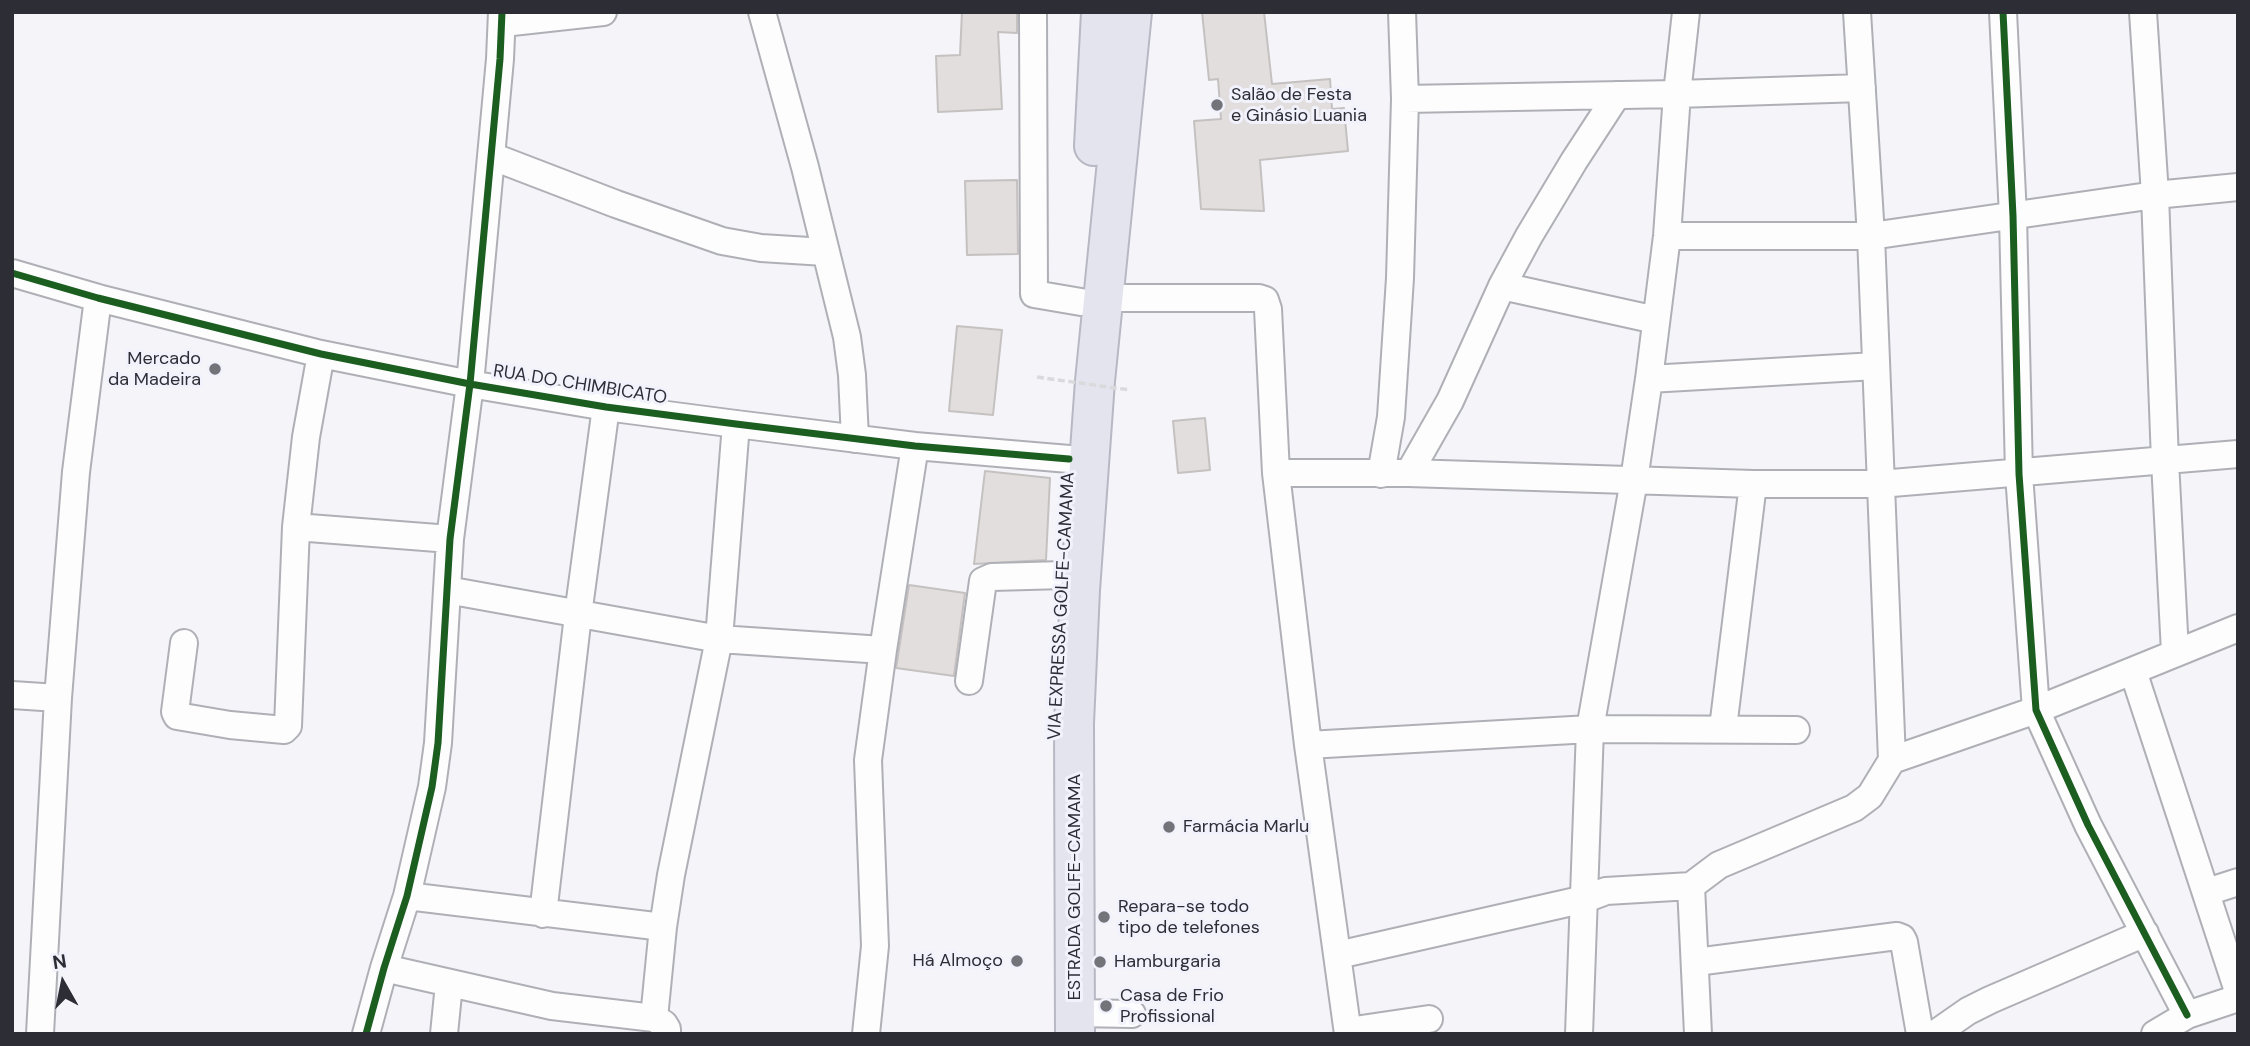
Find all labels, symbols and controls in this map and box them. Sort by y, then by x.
place label: Salão de Festa e Ginásio Luania [1231,84,1367,126]
marker: Salão de Festa e Ginásio Luania [1209,97,1225,113]
place label: Mercado da Madeira [108,348,201,390]
marker: Mercado da Madeira [207,361,223,377]
street label: RUA DO CHIMBICATO [491,361,669,409]
street label: VIA EXPRESSA GOLFE-CAMAMA [1044,471,1080,741]
street label: ESTRADA GOLFE-CAMAMA [1064,774,1086,1000]
place label: Farmácia Marlu [1183,816,1309,838]
marker: Farmácia Marlu [1161,819,1177,835]
place label: Repara-se todo tipo de telefones [1118,896,1260,939]
marker: Repara-se todo tipo de telefones [1096,909,1112,925]
north arrow [28,948,98,1018]
text: N [51,948,68,975]
place label: Há Almoço [913,950,1003,972]
place label: Hamburgaria [1114,951,1221,973]
marker: Há Almoço [1009,953,1025,969]
marker: Hamburgaria [1092,954,1108,970]
place label: Casa de Frio Profissional [1120,985,1224,1028]
marker: Casa de Frio Profissional [1098,998,1114,1014]

